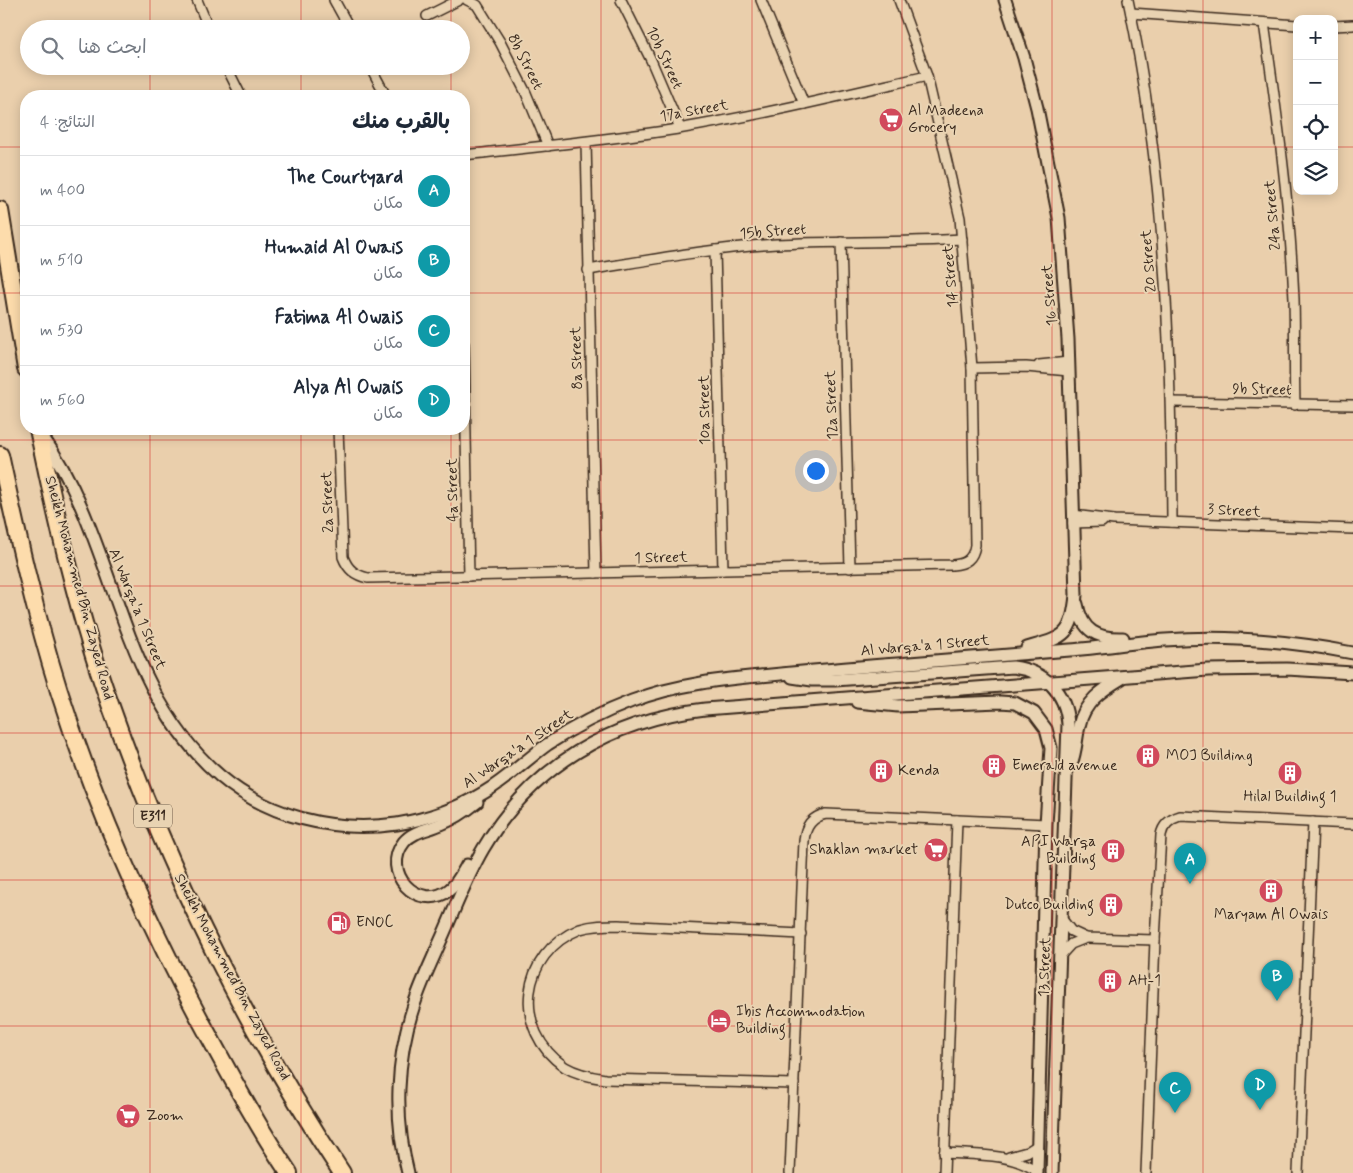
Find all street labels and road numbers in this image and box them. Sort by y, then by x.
street label: 10b Street [641,23,687,93]
street label: 8b Street [502,31,548,94]
street label: 17a Street [658,95,730,127]
street label: 24a Street [1260,179,1286,251]
street label: 15b Street [739,220,807,244]
street label: 20 Street [1136,229,1162,293]
street label: 14 Street [938,244,964,308]
street label: 16 Street [1037,263,1063,327]
street label: 8a Street [566,326,588,390]
street label: 12a Street [821,370,843,440]
street label: 10a Street [694,375,716,445]
street label: 9b Street [1232,379,1292,401]
street label: 4a Street [442,458,464,522]
street label: 2a Street [317,470,339,533]
street label: Sheikh Mohammed Bin Zayed Road [39,474,119,702]
street label: 3 Street [1207,500,1262,522]
street label: Al Warqa'a 1 Street [104,545,171,673]
street label: 1 Street [634,548,688,568]
street label: Al Warqa'a 1 Street [860,630,990,662]
street label: Al Warqa'a 1 Street [459,705,577,793]
road number: E311 [134,804,172,828]
street label: Sheikh Mohammed Bin Zayed Road [169,870,295,1084]
street label: 13 Street [1034,936,1056,997]

